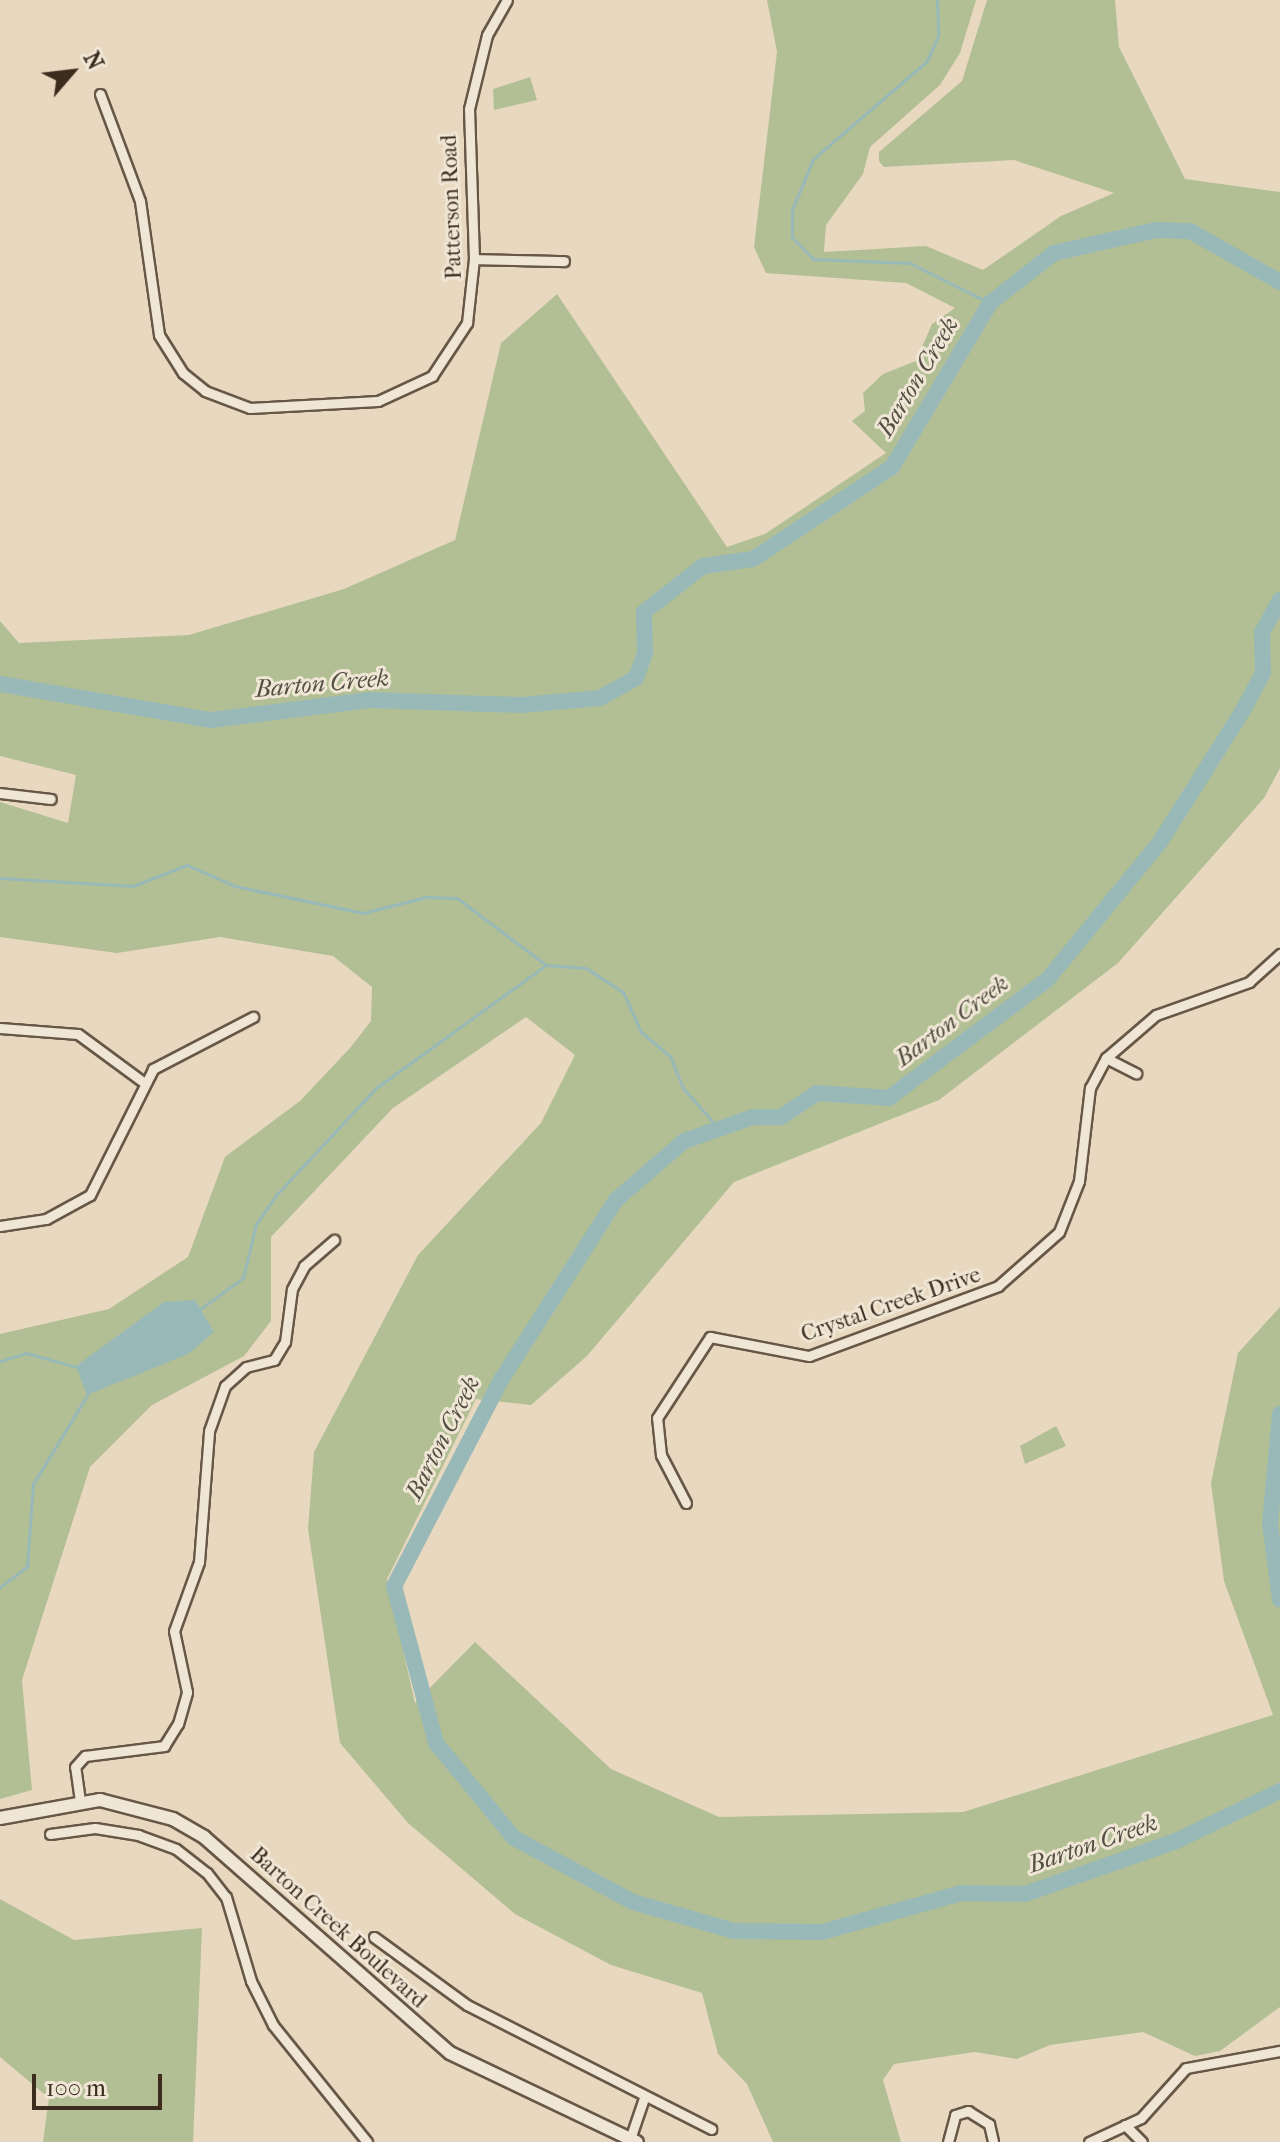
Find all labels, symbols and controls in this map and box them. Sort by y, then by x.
north arrow [32,32,112,112]
text: N [78,47,109,74]
street label: Patterson Road [436,134,468,280]
water label: Barton Creek [871,312,965,442]
water label: Barton Creek [254,664,390,704]
water label: Barton Creek [890,969,1014,1073]
street label: Crystal Creek Drive [798,1262,984,1348]
water label: Barton Creek [400,1372,486,1504]
water label: Barton Creek [1025,1809,1161,1879]
street label: Barton Creek Boulevard [244,1842,432,2014]
scale bar [36,2058,166,2108]
text: 100 m [46,2074,106,2102]

